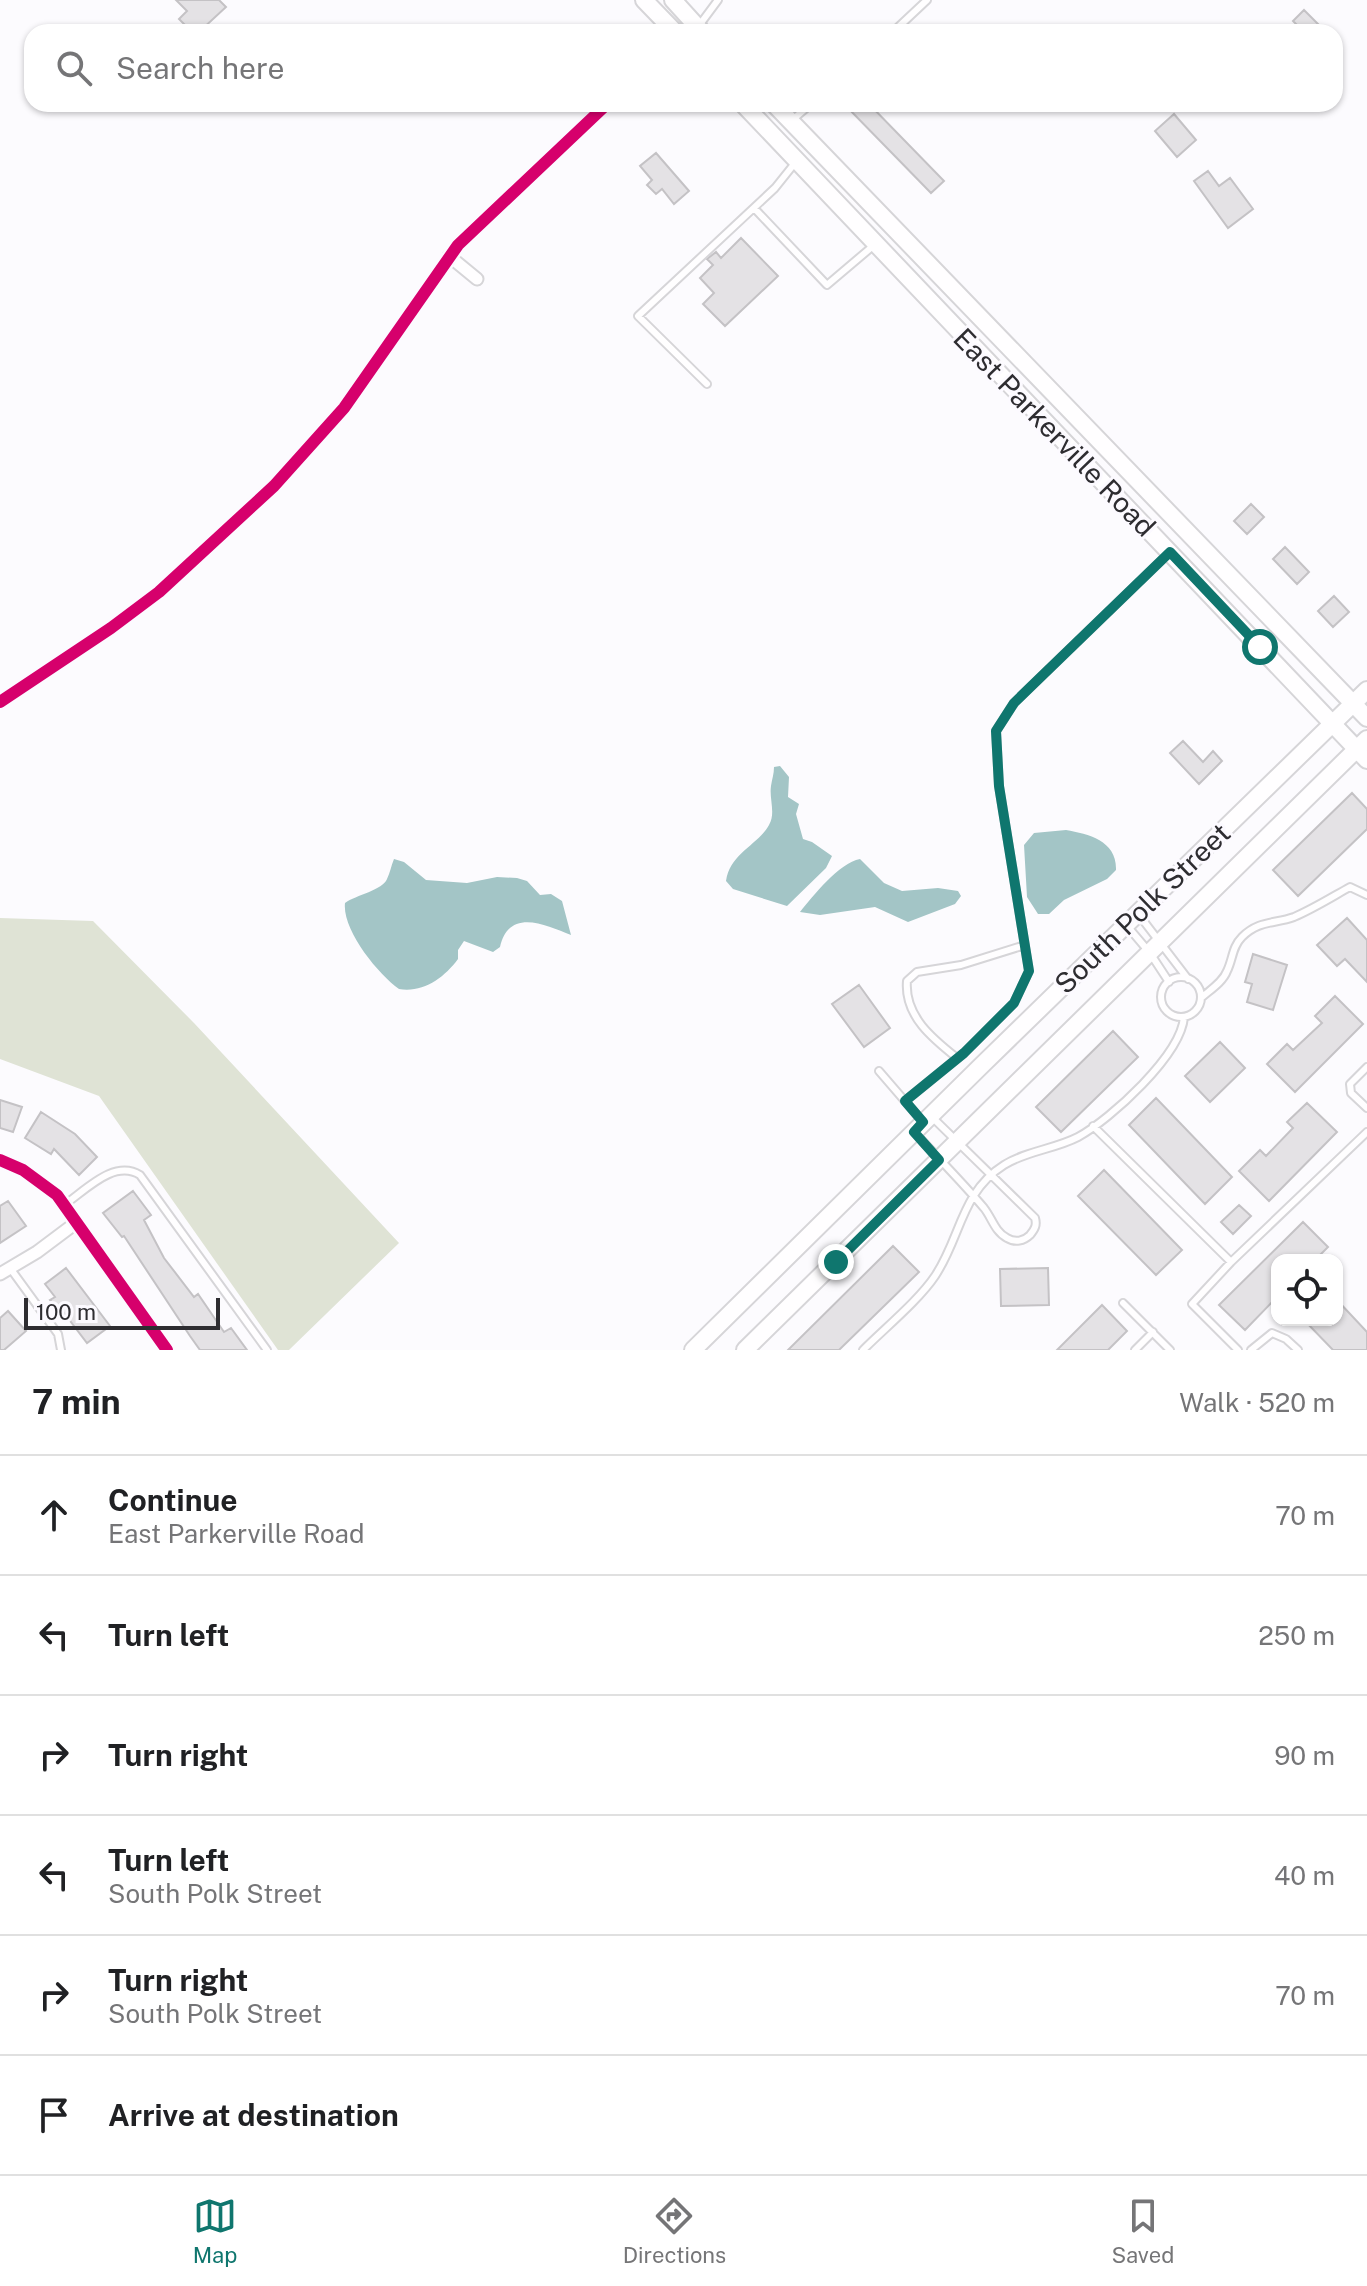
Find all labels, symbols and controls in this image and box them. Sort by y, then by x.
search box [24,24,1343,112]
icon: search [52,46,96,90]
text: Search here [116,50,284,86]
street label: East Parkerville Road [947,321,1163,543]
route start [1242,629,1278,665]
street label: South Polk Street [1048,816,1236,1000]
route end [818,1244,854,1280]
map controls [1271,1254,1343,1326]
button: locate [1271,1254,1343,1326]
scale bar [24,1294,220,1330]
text: 100 m [36,1299,96,1325]
text: 7 min [32,1382,121,1422]
text: Walk · 520 m [1179,1387,1335,1418]
text: Continue [108,1482,238,1518]
icon: ahead [32,1493,76,1537]
text: 70 m [1275,1500,1335,1531]
text: East Parkerville Road [108,1518,364,1549]
icon: left [32,1613,76,1657]
text: Turn left [108,1617,229,1653]
text: 250 m [1258,1620,1335,1651]
icon: right [32,1733,76,1777]
text: Turn right [108,1737,248,1773]
text: 90 m [1274,1740,1335,1771]
text: Turn left [108,1842,229,1878]
icon: left [32,1853,76,1897]
text: 40 m [1274,1860,1335,1891]
text: South Polk Street [108,1878,322,1909]
text: Turn right [108,1962,248,1998]
icon: right [32,1973,76,2017]
text: 70 m [1275,1980,1335,2011]
text: South Polk Street [108,1998,322,2029]
icon: arrive [32,2093,76,2137]
text: Arrive at destination [108,2097,399,2133]
tab: Map [193,2194,237,2268]
tab: Directions [623,2194,726,2268]
tab: Saved [1111,2194,1174,2268]

